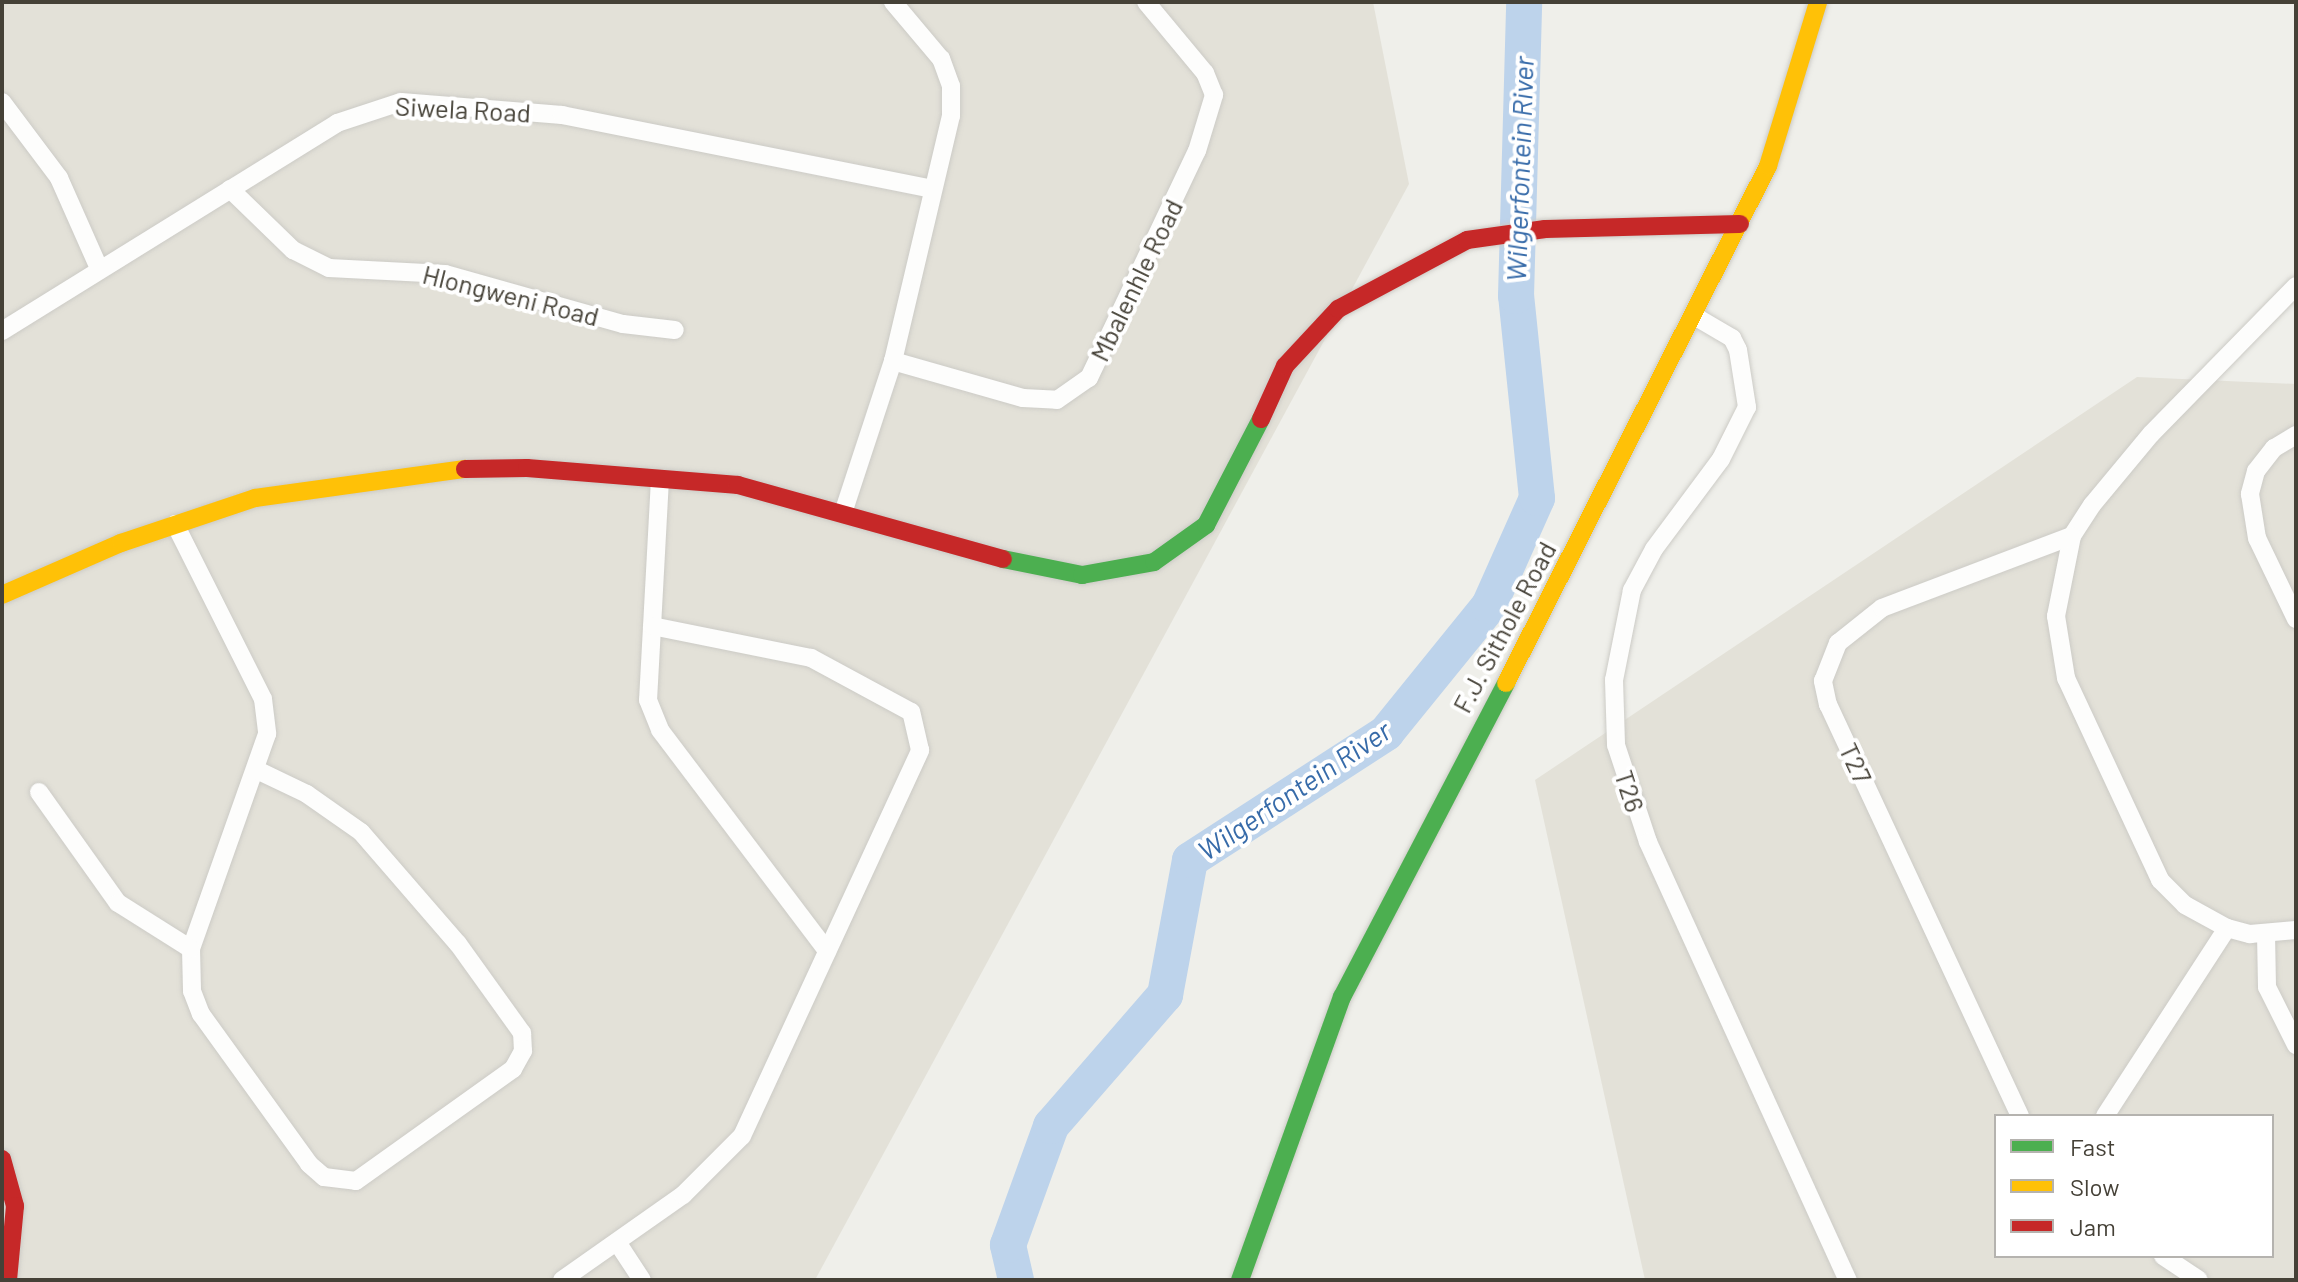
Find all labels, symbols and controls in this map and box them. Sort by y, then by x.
water label: Wilgerfontein River [1498,56,1540,282]
street label: Siwela Road [394,90,532,128]
street label: Mbalenhle Road [1083,194,1189,366]
street label: Hlongweni Road [420,258,602,332]
street label: F.J. Sithole Road [1446,536,1562,718]
water label: Wilgerfontein River [1191,713,1397,867]
street label: T27 [1833,738,1879,788]
street label: T26 [1609,766,1651,816]
legend [1994,1114,2274,1258]
text: Fast [2070,1132,2115,1161]
text: Slow [2070,1172,2119,1201]
text: Jam [2070,1212,2116,1241]

